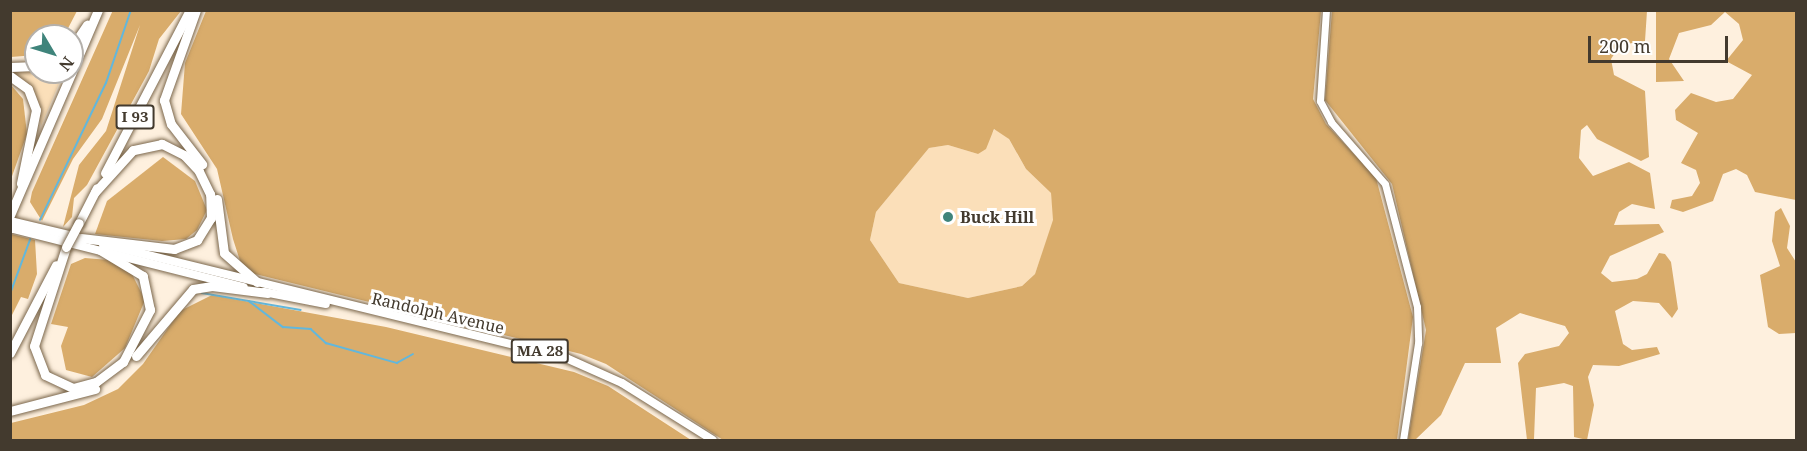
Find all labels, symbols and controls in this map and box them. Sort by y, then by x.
north arrow [24,24,84,84]
scale bar [1591,24,1730,62]
text: 200 m [1599,34,1651,58]
text: N [54,52,79,76]
road number: I 93 [116,105,154,129]
place label: Buck Hill [960,207,1034,227]
marker: Buck Hill [941,210,955,224]
street label: Randolph Avenue [370,288,506,338]
road number: MA 28 [510,339,570,363]

